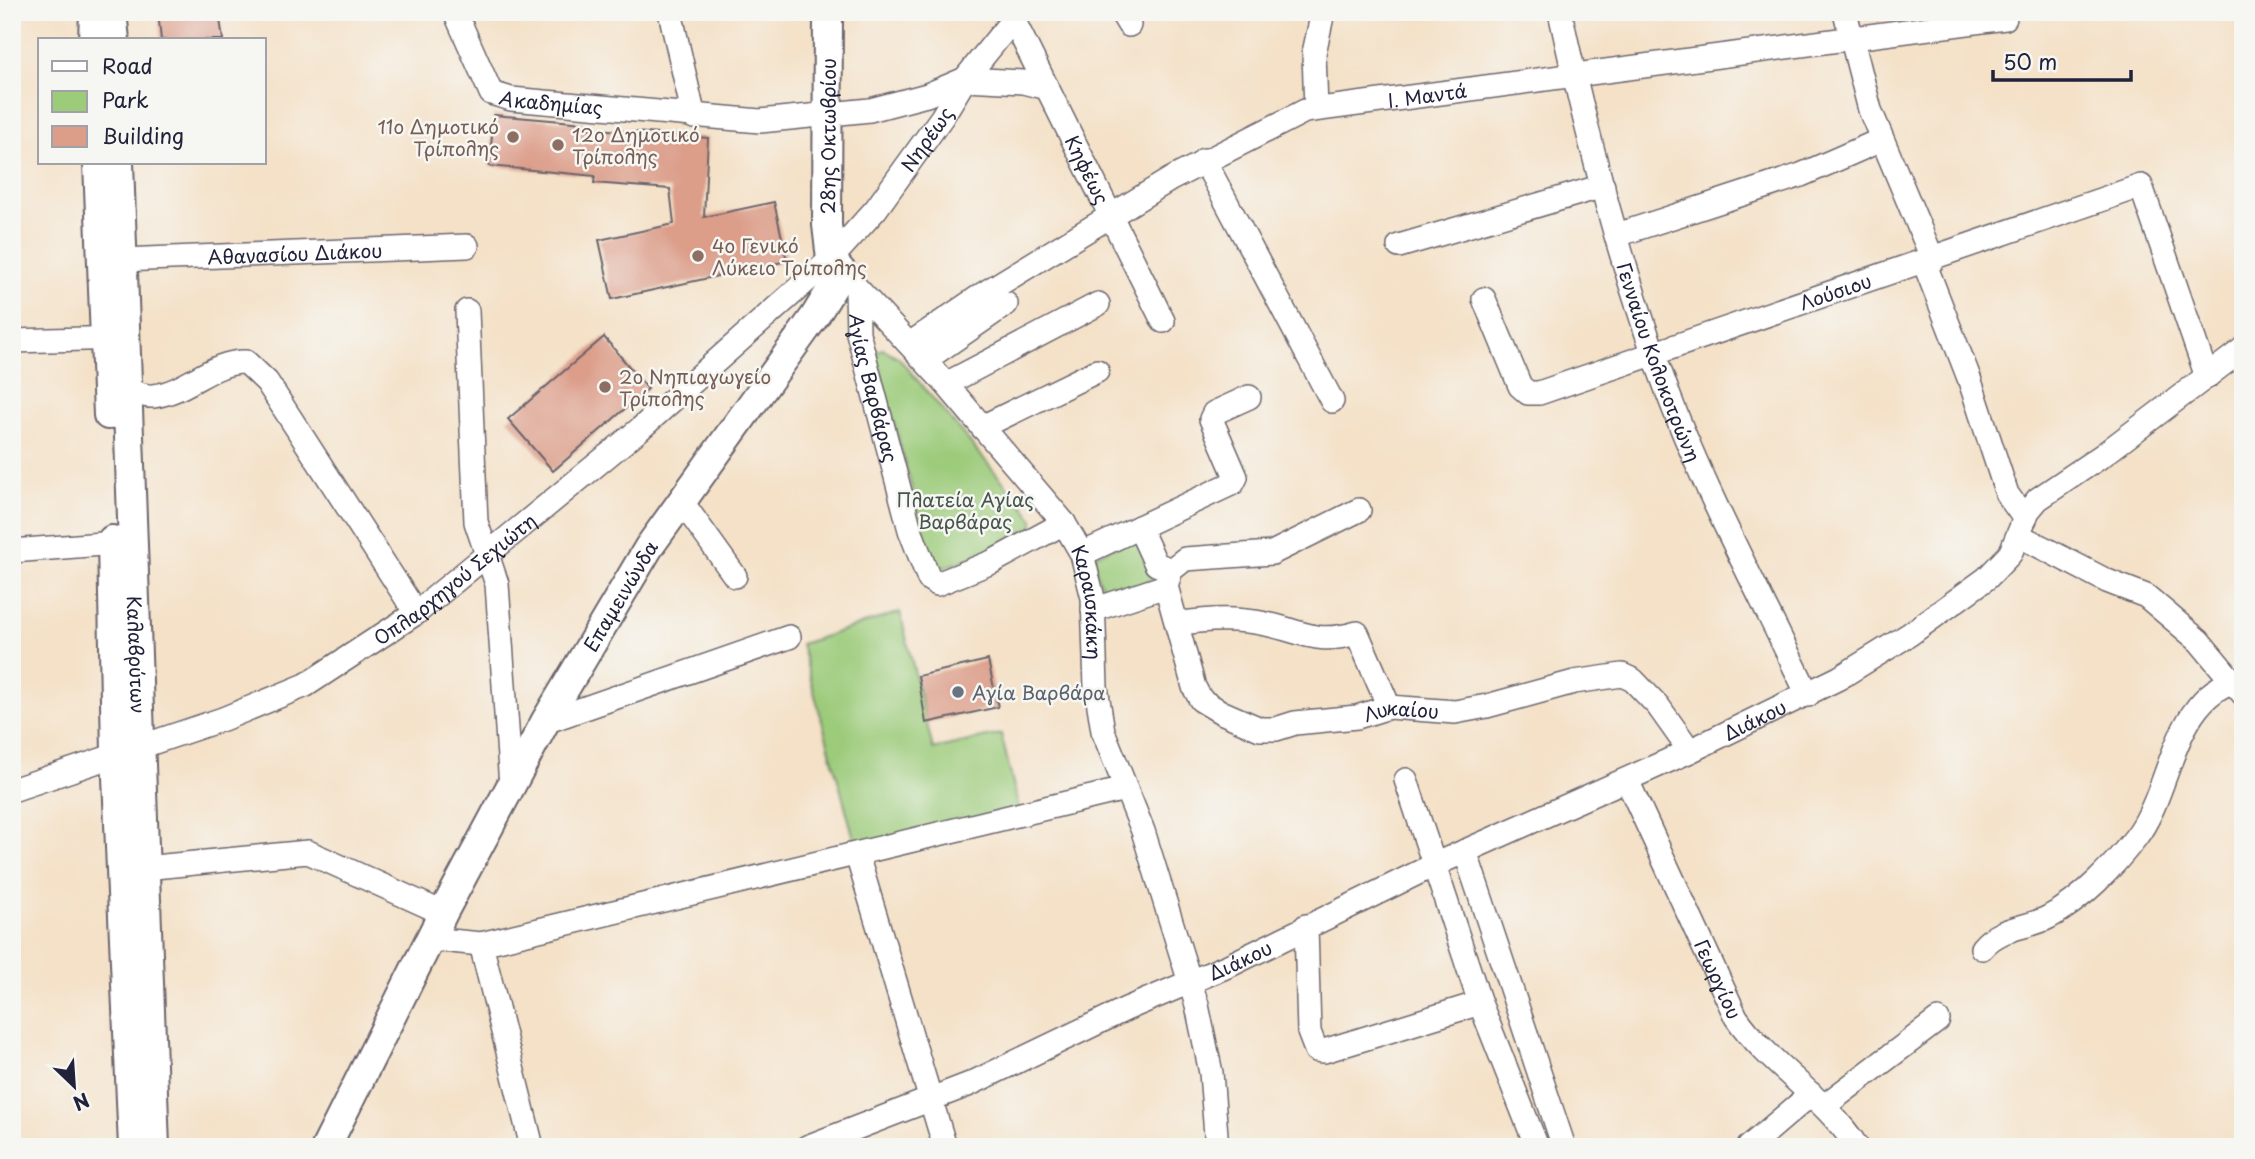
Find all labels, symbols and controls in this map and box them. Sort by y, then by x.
legend [38,38,266,164]
scale bar [1993,38,2131,82]
text: 50 m [2003,45,2057,77]
text: Road [102,49,153,81]
street label: 28ης Οκτωβρίου [813,58,842,214]
street label: Ι. Μαντά [1386,76,1468,114]
street label: Ακαδημίας [496,82,604,121]
text: Park [102,83,149,115]
street label: Νηρέως [894,101,959,177]
place label: 11ο Δημοτικό Τρίπολης [377,112,499,162]
text: Building [102,119,184,151]
place label: 12ο Δημοτικό Τρίπολης [572,120,700,170]
marker: 11ο Δημοτικό Τρίπολης [505,129,521,145]
street label: Κηφέως [1059,130,1117,209]
marker: 12ο Δημοτικό Τρίπολης [550,137,566,153]
place label: 4ο Γενικό Λύκειο Τρίπολης [712,231,867,281]
street label: Αθανασίου Διάκου [207,235,383,271]
marker: 4ο Γενικό Λύκειο Τρίπολης [690,248,706,264]
street label: Γενναίου Κολοκοτρώνη [1611,259,1708,466]
street label: Λούσιου [1795,266,1875,317]
street label: Αγίας Βαρβάρας [843,313,906,466]
place label: 2ο Νηπιαγωγείο Τρίπολης [619,362,771,412]
marker: 2ο Νηπιαγωγείο Τρίπολης [597,379,613,395]
park label: Πλατεία Αγίας Βαρβάρας [896,485,1034,535]
street label: Οπλαρχηγού Σεχιώτη [368,506,542,651]
street label: Επαμεινώνδα [576,535,664,657]
street label: Καραισκάκη [1065,539,1109,660]
street label: Καλαβρύτων [121,595,153,714]
place label: Αγία Βαρβάρα [972,678,1106,706]
marker: Αγία Βαρβάρα [950,684,966,700]
street label: Διάκου [1718,692,1791,747]
street label: Λυκαίου [1360,693,1440,728]
street label: Διάκου [1204,933,1276,987]
street label: Γεωργίου [1688,935,1749,1023]
north arrow [38,1050,108,1120]
text: N [69,1086,94,1118]

